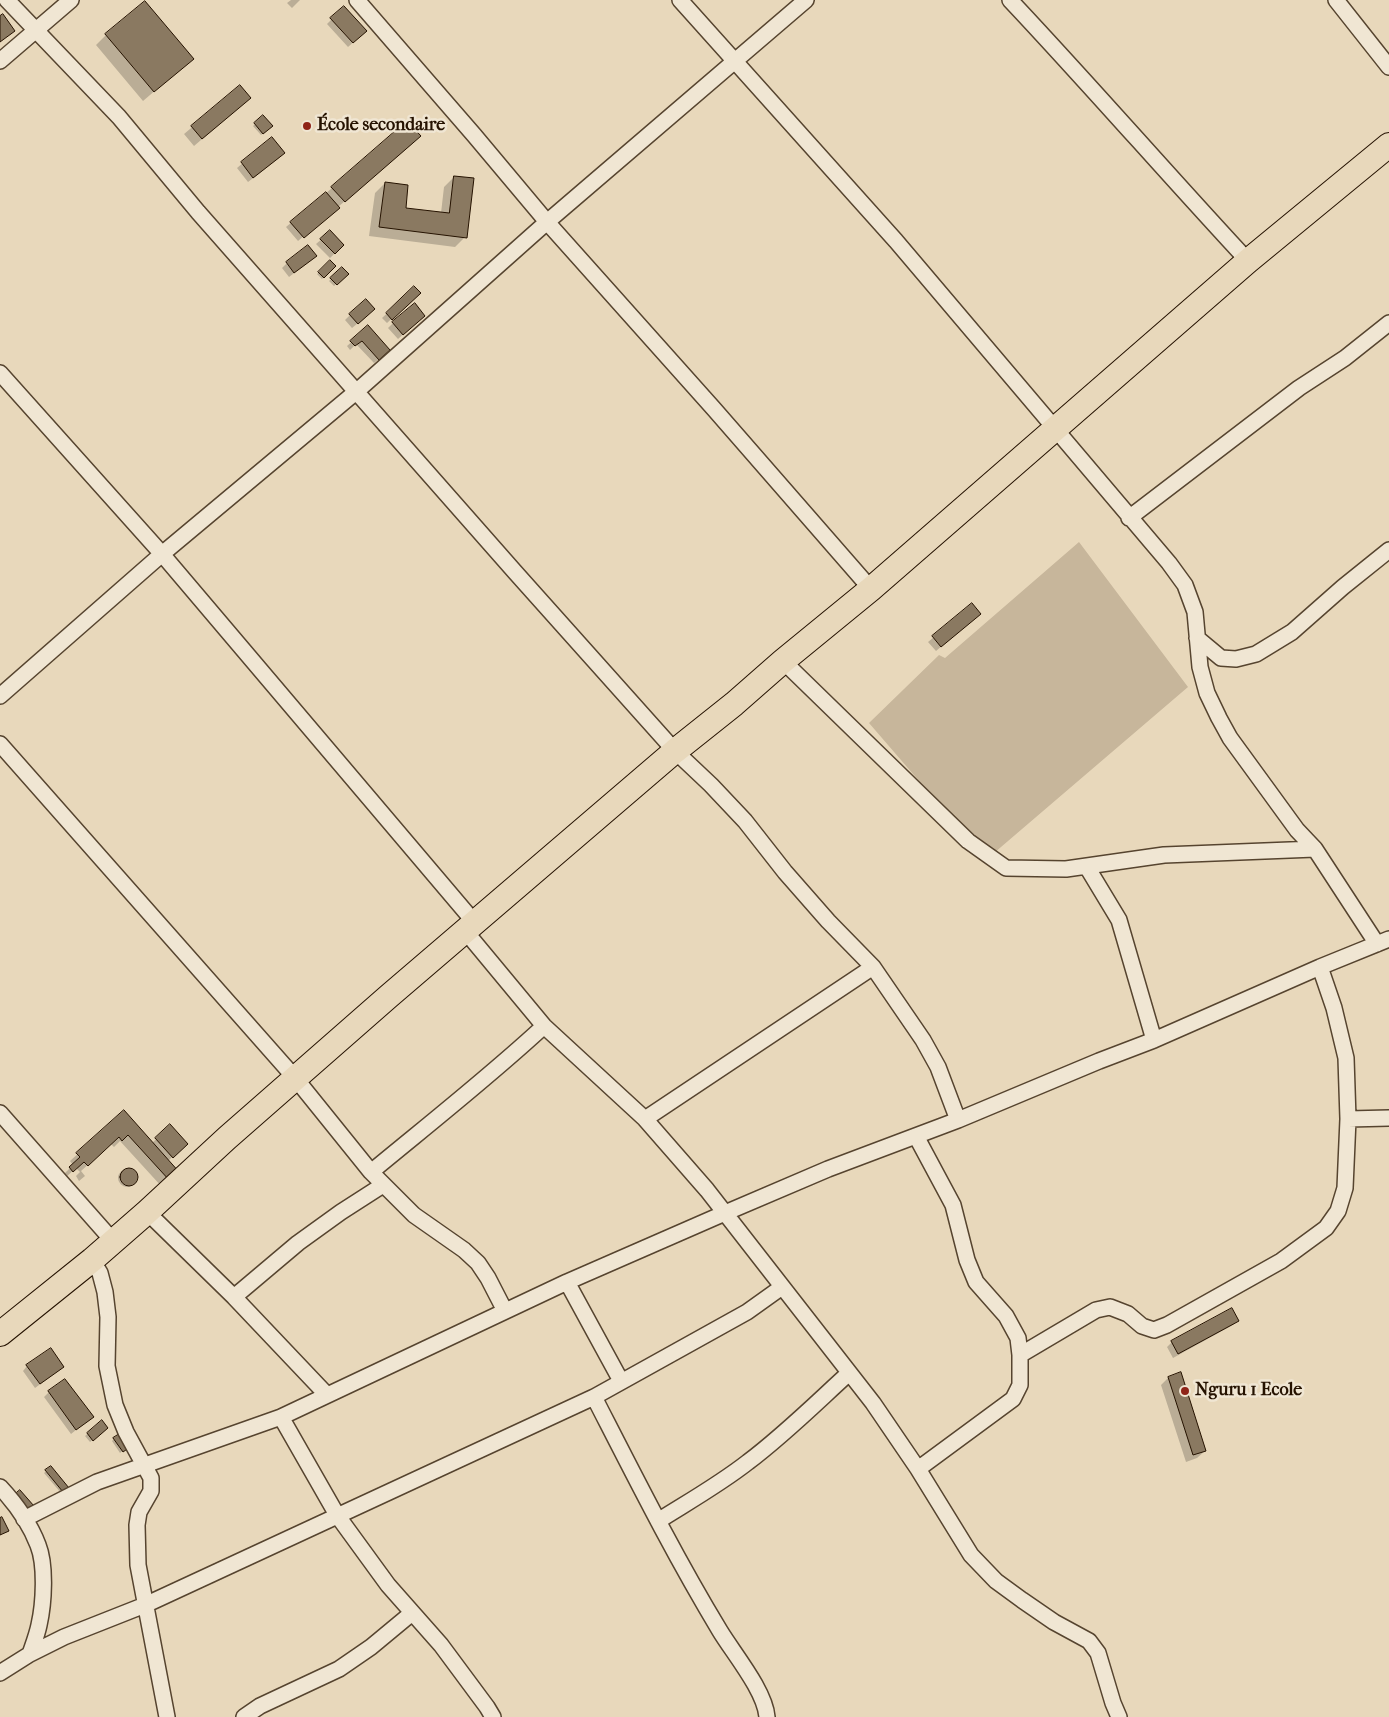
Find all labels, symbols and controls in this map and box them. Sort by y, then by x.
place label: École secondaire [317,115,445,137]
marker: École secondaire [301,120,313,132]
place label: Nguru 1 Ecole [1195,1380,1302,1402]
marker: Nguru 1 Ecole [1179,1385,1191,1397]

